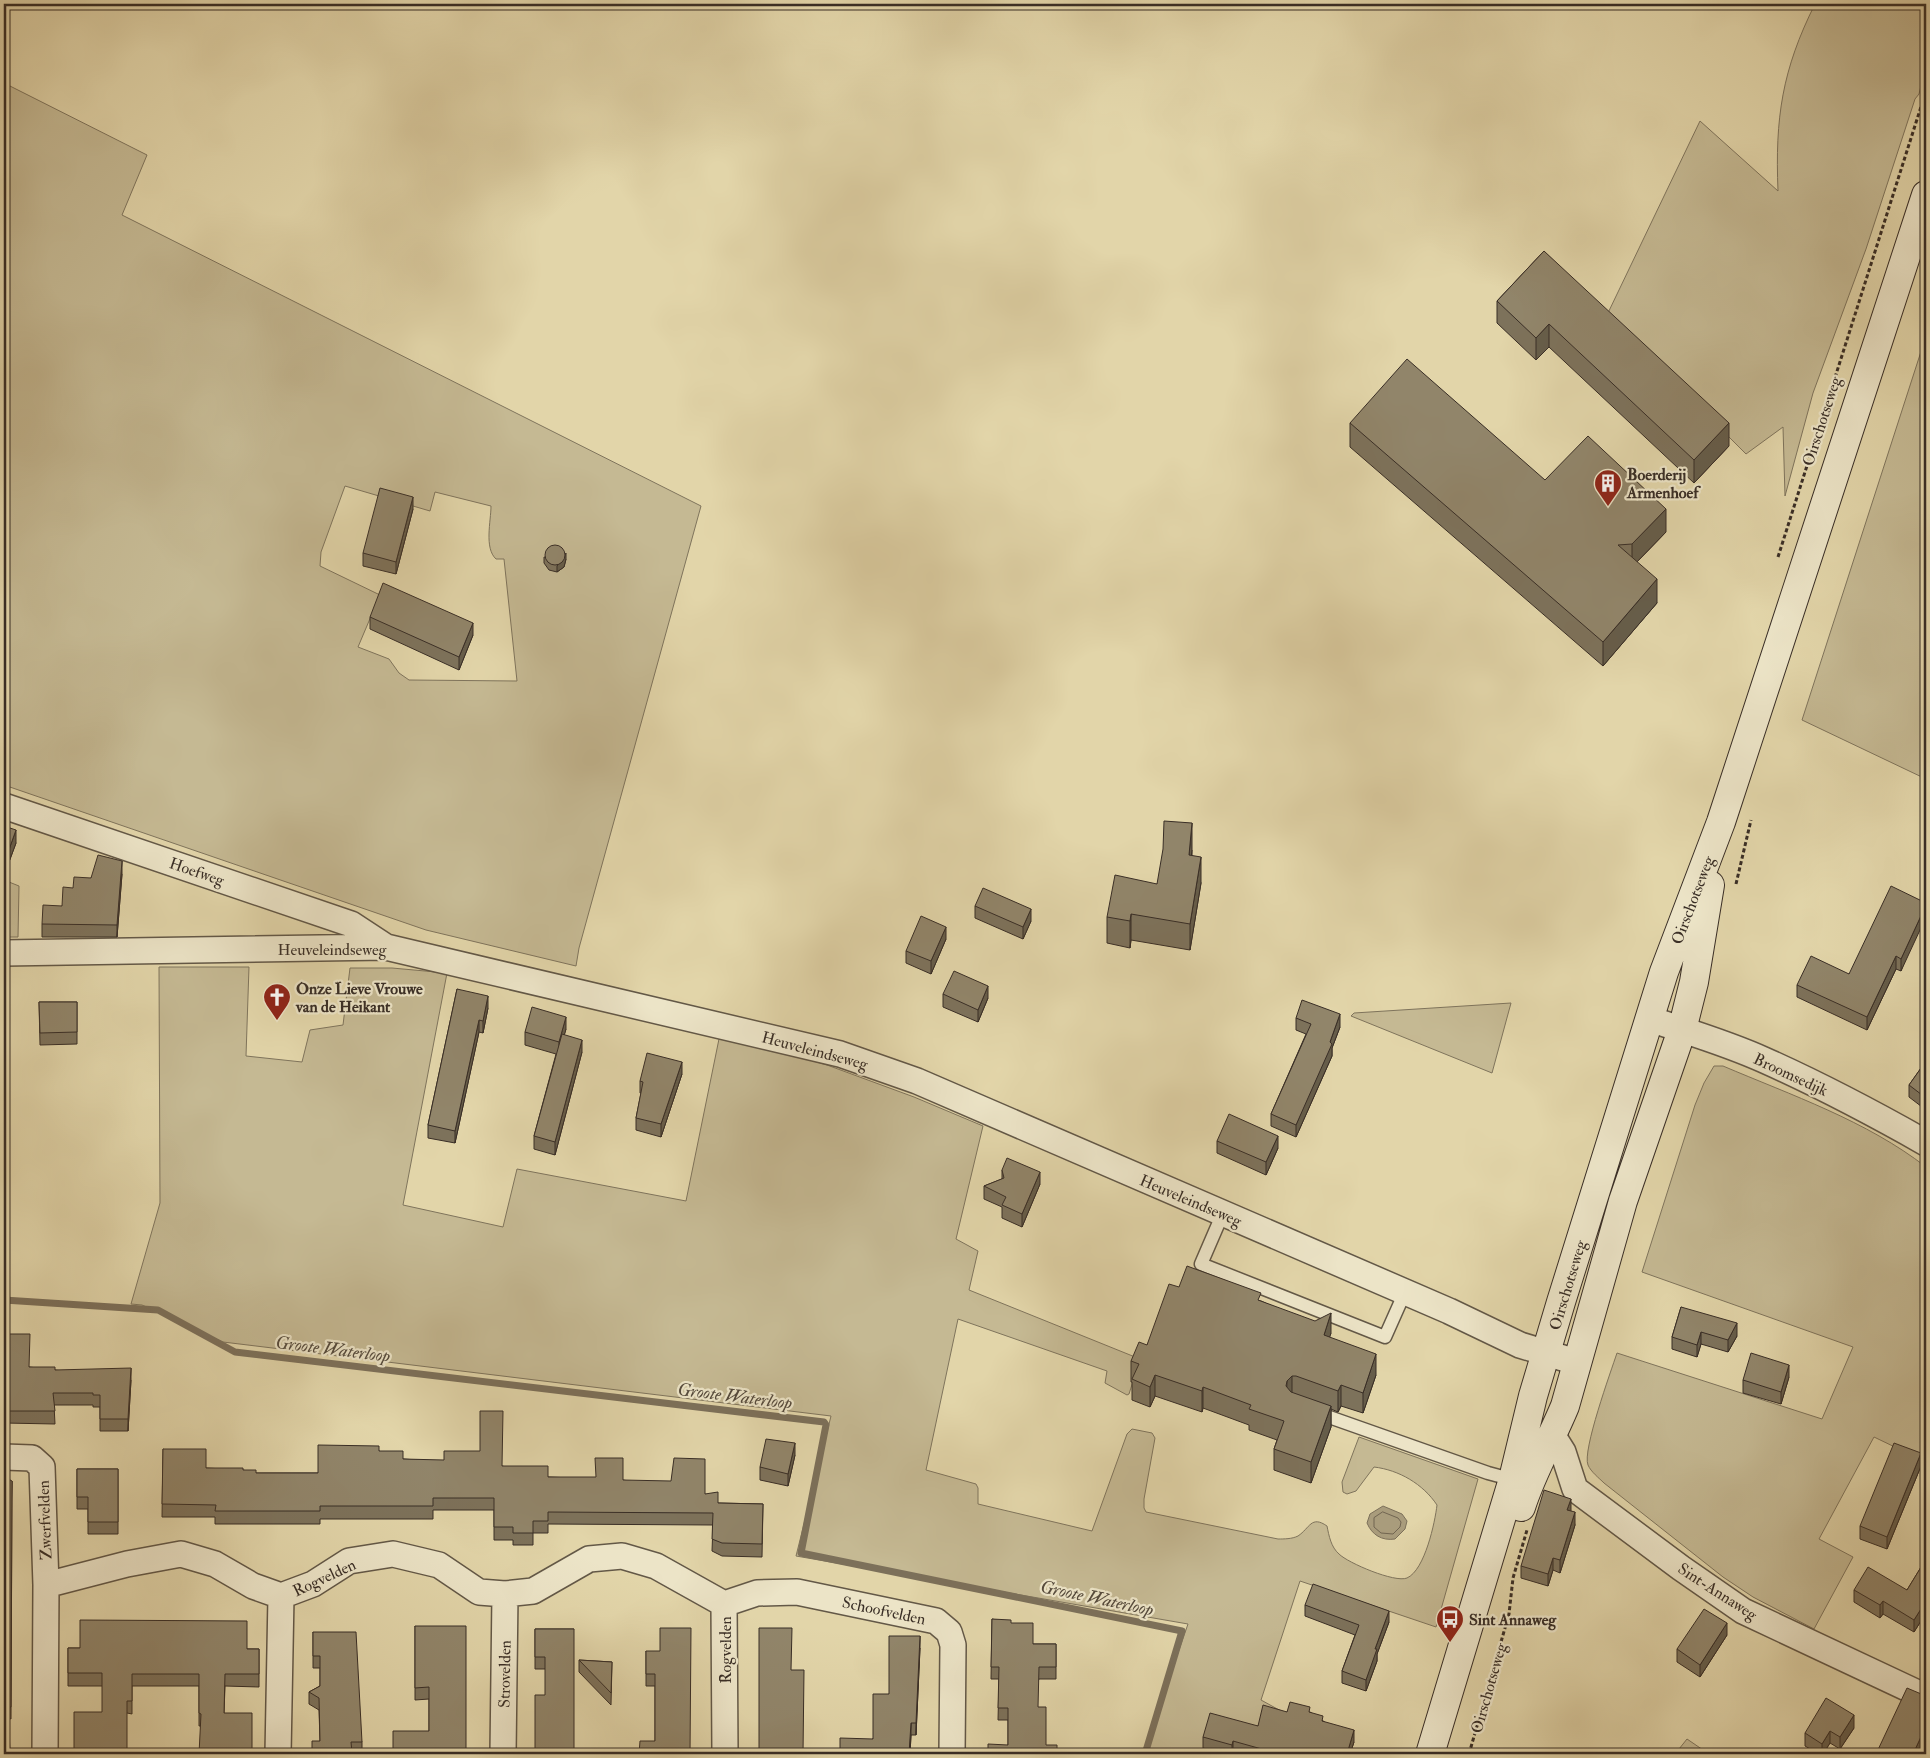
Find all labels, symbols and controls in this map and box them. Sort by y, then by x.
street label: Oirschotseweg [1798,373,1846,469]
place label: Boerderij Armenhoef [1626,465,1701,503]
building icon: Boerderij Armenhoef [1593,468,1623,507]
street label: Oirschotseweg [1667,852,1719,947]
street label: Hoefweg [167,853,228,891]
street label: Heuveleindseweg [278,940,388,960]
place label: Onze Lieve Vrouwe van de Heikant [295,979,423,1017]
church icon: Onze Lieve Vrouwe van de Heikant [262,982,292,1021]
street label: Heuveleindseweg [760,1027,871,1075]
street label: Broomsedijk [1750,1049,1831,1101]
street label: Heuveleindseweg [1137,1170,1246,1232]
street label: Oirschotseweg [1545,1237,1591,1333]
water label: Groote Waterloop [274,1331,392,1368]
water label: Groote Waterloop [676,1378,794,1415]
street label: Zwerfvelden [34,1480,56,1560]
street label: Rogvelden [290,1555,359,1601]
street label: Sint-Annaweg [1674,1559,1762,1626]
water label: Groote Waterloop [1038,1575,1156,1622]
street label: Schoofvelden [840,1592,927,1630]
bus stop icon: Sint Annaweg [1435,1604,1465,1643]
place label: Sint Annaweg [1469,1610,1557,1631]
street label: Rogvelden [716,1616,736,1684]
street label: Strovelden [494,1640,516,1708]
street label: Oirschotseweg [1467,1640,1512,1736]

